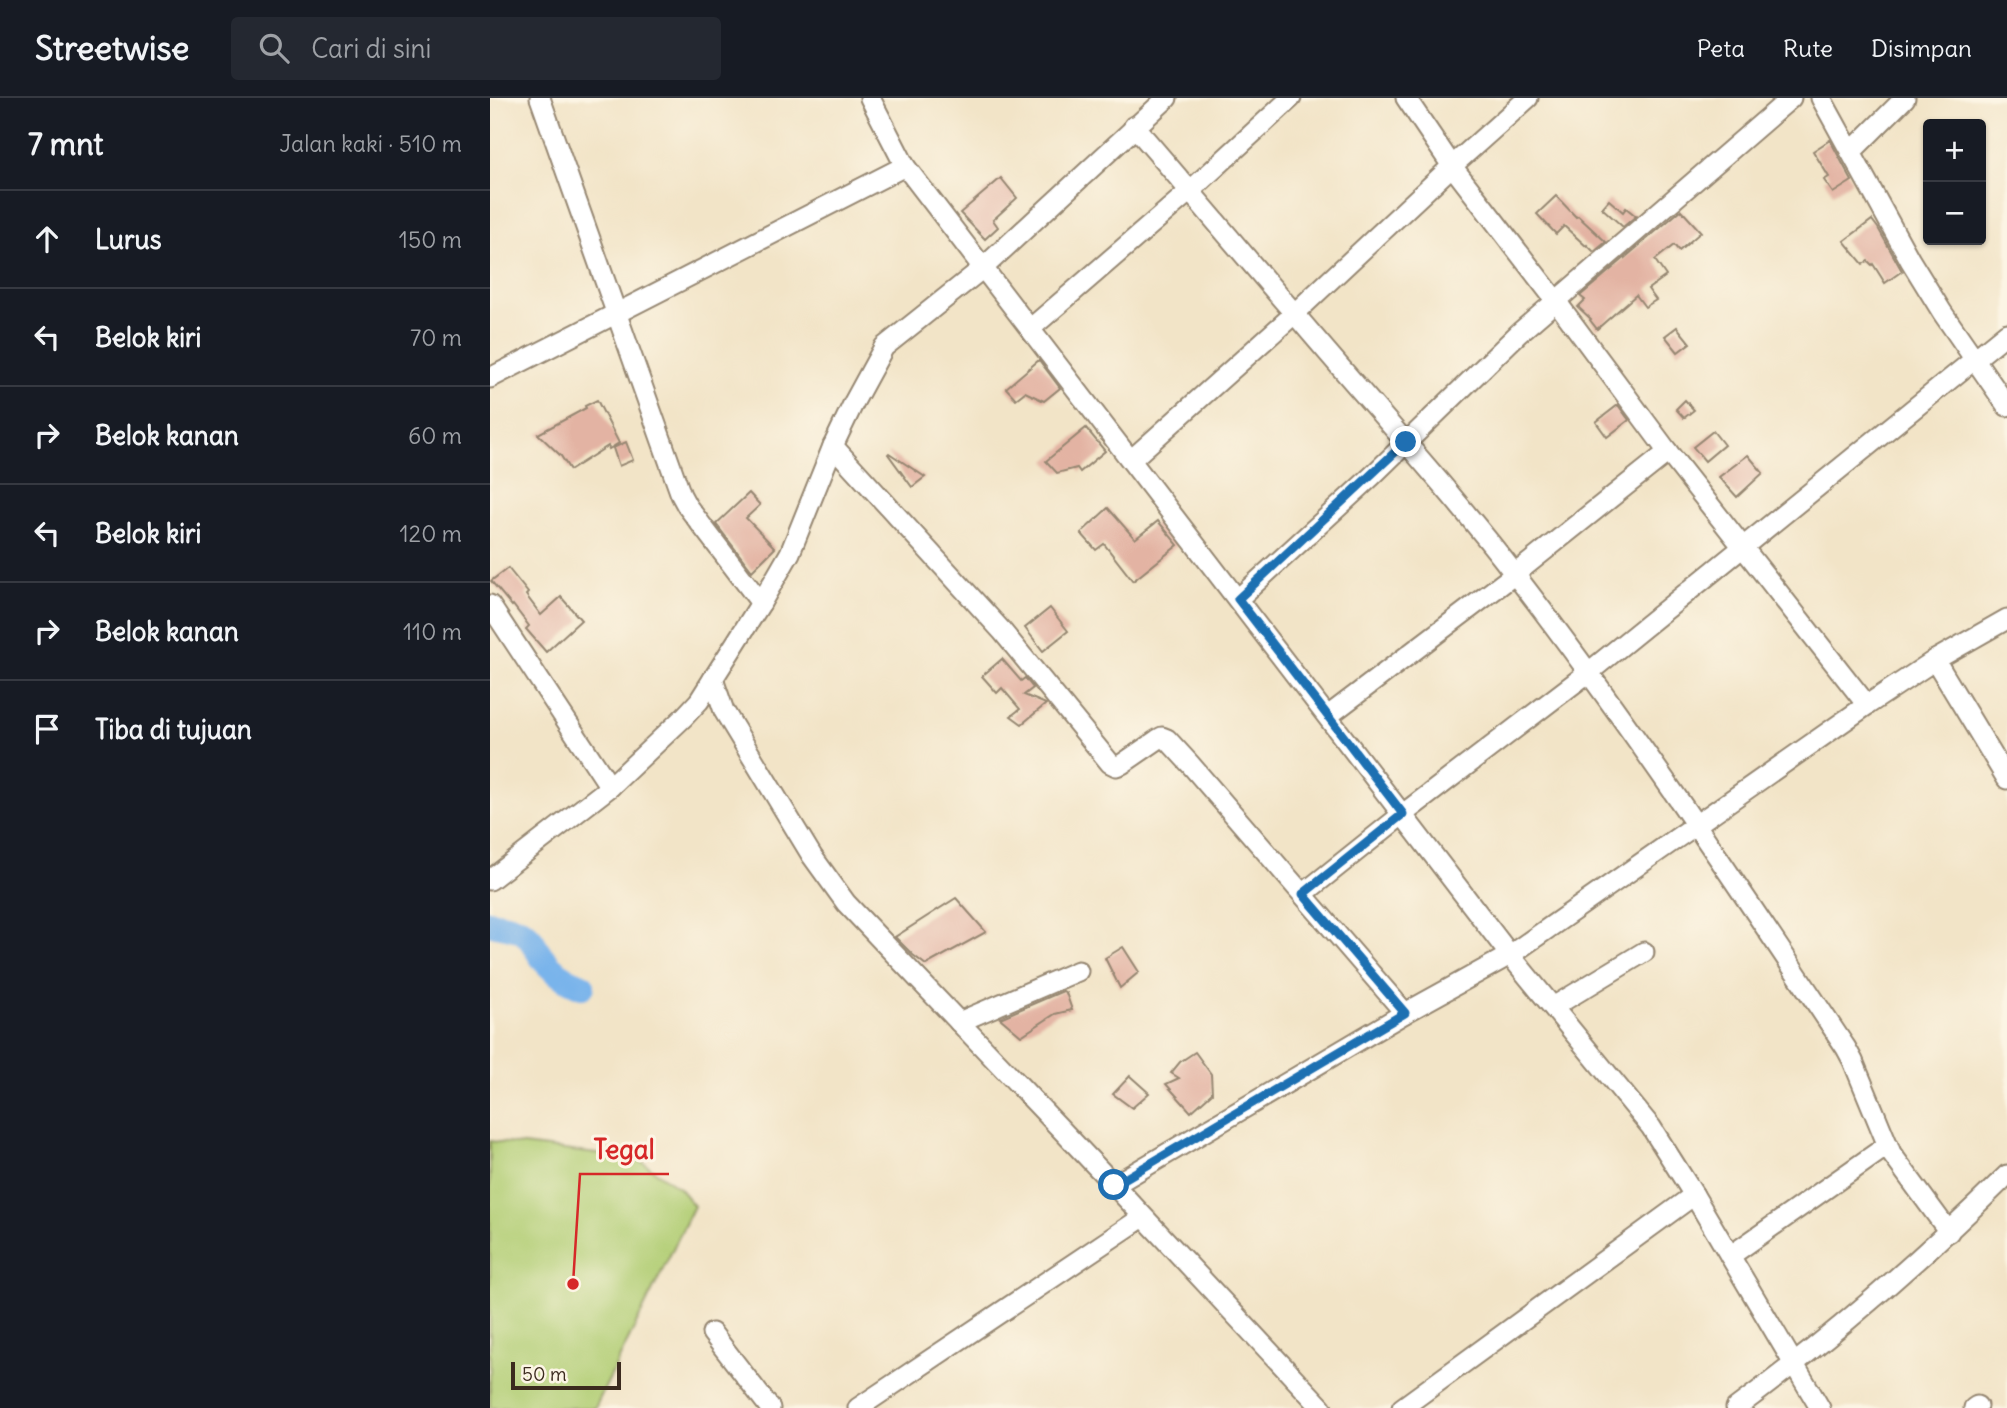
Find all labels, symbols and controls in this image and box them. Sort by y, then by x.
search box [231,17,721,80]
text: Streetwise [35,27,189,69]
icon: search [255,29,293,67]
text: Cari di sini [311,32,431,65]
text: Peta [1697,33,1745,63]
text: Rute [1783,33,1833,63]
text: Disimpan [1871,33,1972,63]
map controls [1923,119,1986,245]
button: + [1923,119,1986,182]
text: 7 mnt [28,125,103,163]
text: Jalan kaki · 510 m [279,129,462,158]
button: − [1923,182,1986,245]
icon: ahead [28,220,66,258]
text: Lurus [95,223,162,256]
text: 150 m [399,225,462,254]
icon: left [28,318,66,356]
text: Belok kiri [95,321,201,354]
text: 70 m [410,323,462,352]
icon: right [28,416,66,454]
text: Belok kanan [95,419,239,452]
text: 60 m [408,421,462,450]
route end [1390,426,1421,457]
icon: left [28,514,66,552]
text: Belok kiri [95,517,201,550]
text: 120 m [399,519,462,548]
icon: right [28,612,66,650]
text: Belok kanan [95,615,239,648]
text: 110 m [403,617,462,646]
icon: arrive [28,710,66,748]
text: Tiba di tujuan [95,713,252,746]
callout: Tegal [580,1127,669,1174]
text: Tegal [594,1133,654,1166]
route start [1098,1169,1129,1200]
scale bar [511,1359,621,1391]
text: 50 m [522,1362,567,1386]

